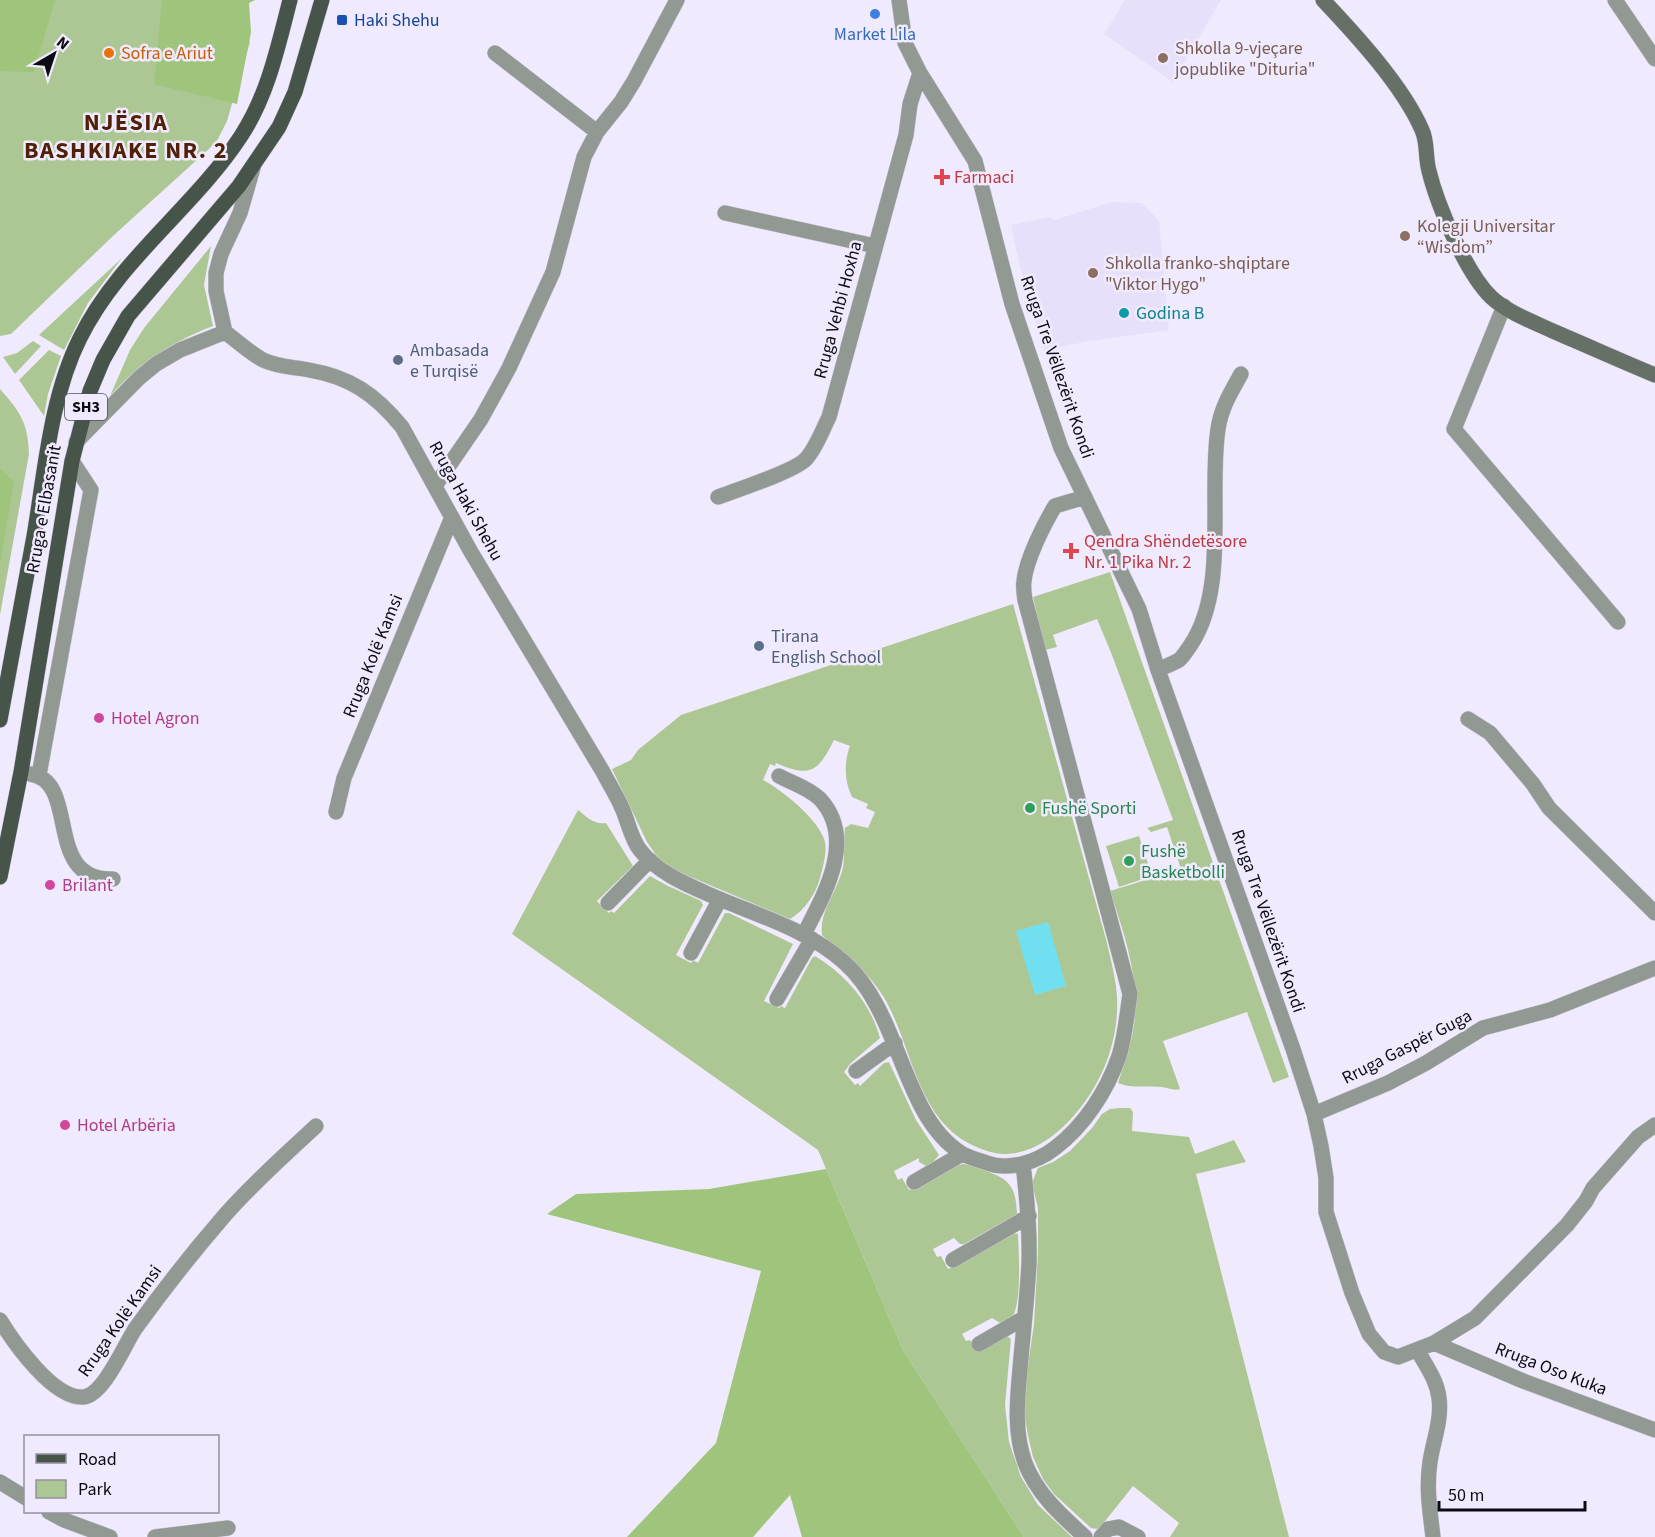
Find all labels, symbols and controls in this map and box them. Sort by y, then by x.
marker: Market Lila [868,7,882,21]
place label: Haki Shehu [354,8,440,33]
marker: Haki Shehu [335,13,349,27]
place label: Market Lila [834,22,916,47]
north arrow [24,24,84,84]
text: N [52,31,74,55]
place label: Shkolla 9-vjeçare jopublike "Dituria" [1174,36,1316,82]
place label: Sofra e Ariut [121,41,213,66]
marker: Sofra e Ariut [102,46,116,60]
marker: Shkolla 9-vjeçare jopublike "Dituria" [1156,51,1170,65]
district label: NJËSIA BASHKIAKE NR. 2 [24,105,228,168]
place label: Farmaci [954,165,1014,190]
marker: Farmaci [935,170,949,184]
place label: Kolegji Universitar “Wisdom” [1417,214,1556,260]
marker: Kolegji Universitar “Wisdom” [1398,229,1412,243]
street label: Rruga Vehbi Hoxha [808,238,868,382]
place label: Shkolla franko-shqiptare "Viktor Hygo" [1105,251,1290,297]
marker: Shkolla franko-shqiptare "Viktor Hygo" [1086,266,1100,280]
street label: Rruga Tre Vëllezërit Kondi [1014,272,1100,462]
place label: Godina B [1136,301,1204,326]
marker: Godina B [1117,306,1131,320]
place label: Ambasada e Turqisë [410,338,489,384]
marker: Ambasada e Turqisë [391,353,405,367]
road number: SH3 [65,394,107,420]
street label: Rruga Haki Shehu [423,437,509,565]
street label: Rruga e Elbasanit [20,443,68,575]
place label: Qendra Shëndetësore Nr. 1 Pika Nr. 2 [1084,529,1247,575]
marker: Qendra Shëndetësore Nr. 1 Pika Nr. 2 [1062,542,1080,560]
street label: Rruga Kolë Kamsi [337,590,409,722]
place label: Tirana English School [771,624,881,670]
marker: Tirana English School [752,639,766,653]
place label: Hotel Agron [111,706,200,731]
marker: Hotel Agron [92,711,106,725]
place label: Fushë Sporti [1042,796,1136,821]
marker: Fushë Sporti [1023,801,1037,815]
street label: Rruga Tre Vëllezërit Kondi [1225,826,1311,1016]
place label: Fushë Basketbolli [1141,839,1225,885]
marker: Fushë Basketbolli [1122,854,1136,868]
place label: Brilant [62,873,113,898]
marker: Brilant [43,878,57,892]
street label: Rruga Gaspër Guga [1338,1003,1476,1091]
place label: Hotel Arbëria [77,1113,176,1138]
marker: Hotel Arbëria [58,1118,72,1132]
street label: Rruga Kolë Kamsi [72,1260,168,1382]
street label: Rruga Oso Kuka [1491,1336,1611,1402]
legend [24,1435,219,1513]
text: Road [78,1447,117,1472]
scale bar [1439,1474,1584,1512]
text: Park [78,1477,112,1502]
text: 50 m [1448,1483,1484,1508]

